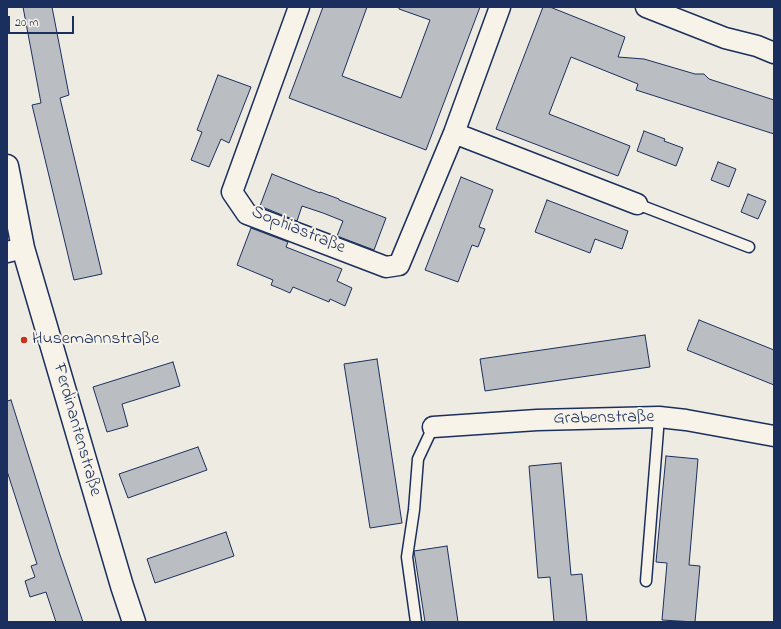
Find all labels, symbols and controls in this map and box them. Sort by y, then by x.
scale bar [10,8,76,34]
text: 20 m [15,14,38,32]
street label: Sophiastraße [248,202,348,260]
place label: Husemannstraße [32,329,159,351]
marker: Husemannstraße [19,335,29,345]
street label: Ferdinantenstraße [47,361,105,499]
street label: Grabenstraße [553,407,655,431]

